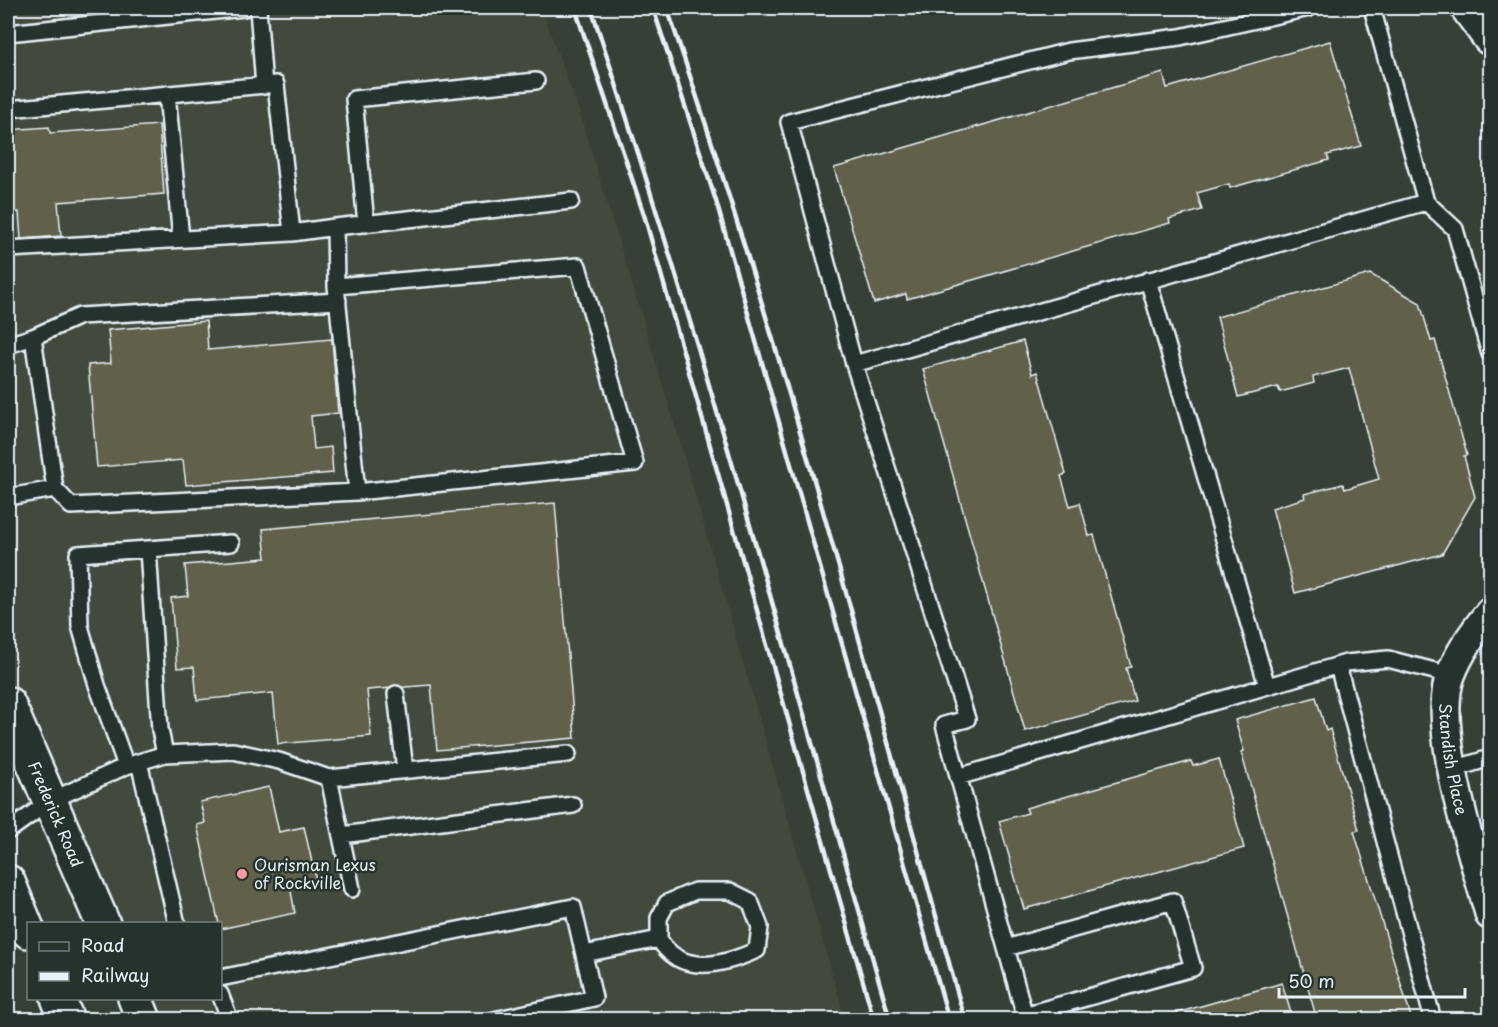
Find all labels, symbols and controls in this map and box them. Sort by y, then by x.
street label: Standish Place [1434,703,1475,818]
street label: Frederick Road [23,757,90,870]
place label: Ourisman Lexus of Rockville [254,852,376,894]
marker: Ourisman Lexus of Rockville [235,867,249,881]
legend [27,922,222,1000]
text: Road [81,931,125,958]
text: Railway [81,961,149,988]
scale bar [1279,961,1465,999]
text: 50 m [1288,967,1335,994]

